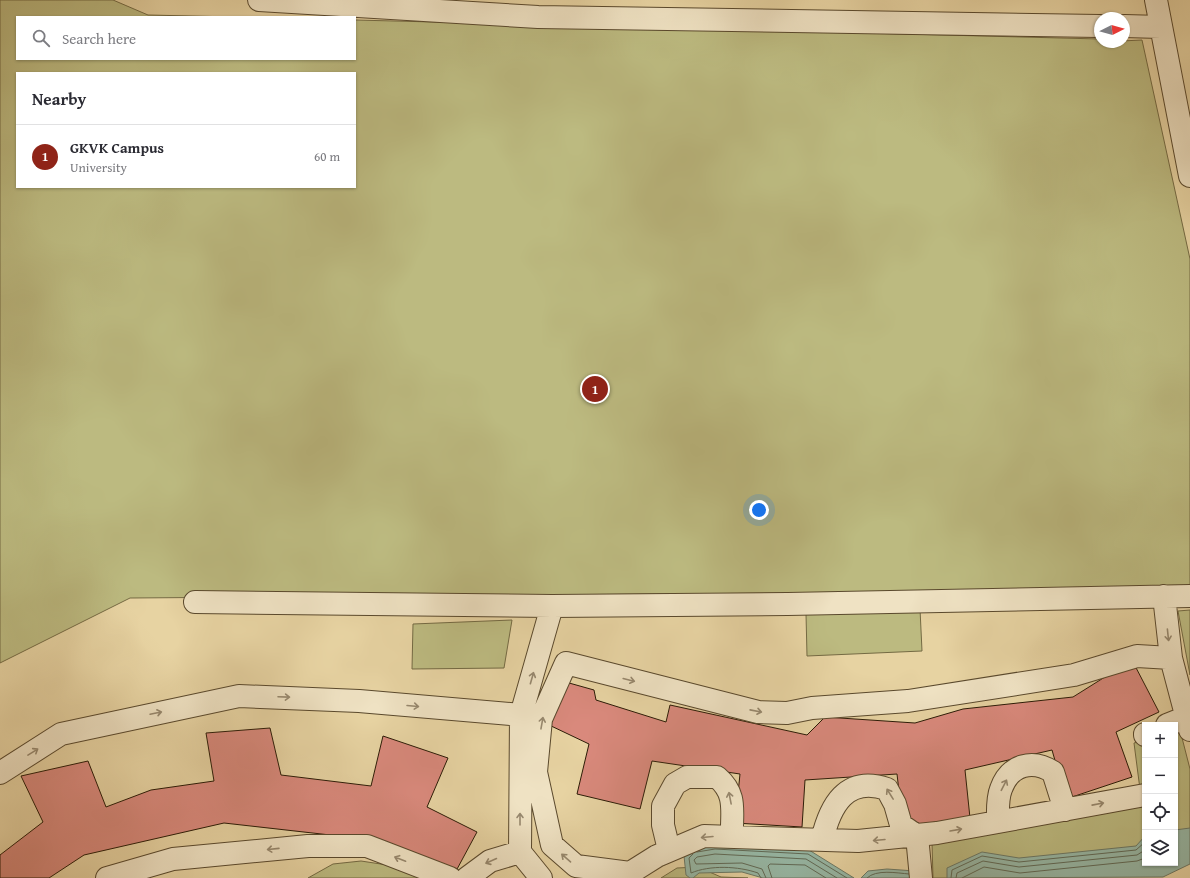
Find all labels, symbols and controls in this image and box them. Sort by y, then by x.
north arrow [1094,12,1130,48]
search box [16,16,356,60]
icon: search [30,27,52,49]
text: Search here [62,28,136,49]
text: Nearby [32,86,86,111]
text: GKVK Campus [70,137,164,158]
text: 1 [42,147,48,166]
text: 60 m [314,147,340,166]
text: University [70,158,127,177]
pin: 1 [582,374,608,404]
your location [749,500,769,520]
one-way arrow [1164,628,1172,641]
one-way arrow [528,671,536,684]
one-way arrow [623,676,636,684]
one-way arrow [277,694,290,701]
one-way arrow [406,702,419,709]
one-way arrow [749,707,762,715]
one-way arrow [149,709,162,717]
one-way arrow [538,717,546,730]
map controls [1142,722,1178,866]
button: + [1142,722,1178,758]
one-way arrow [27,747,39,755]
button: − [1142,758,1178,794]
one-way arrow [1001,779,1008,791]
one-way arrow [885,788,893,800]
one-way arrow [726,792,734,805]
button: locate [1142,794,1178,830]
one-way arrow [1091,800,1104,808]
one-way arrow [516,813,524,826]
one-way arrow [949,826,962,834]
button: layers [1142,830,1178,866]
one-way arrow [701,833,714,840]
one-way arrow [873,836,886,843]
one-way arrow [267,846,280,853]
one-way arrow [561,854,572,863]
one-way arrow [395,855,407,863]
one-way arrow [486,858,498,866]

